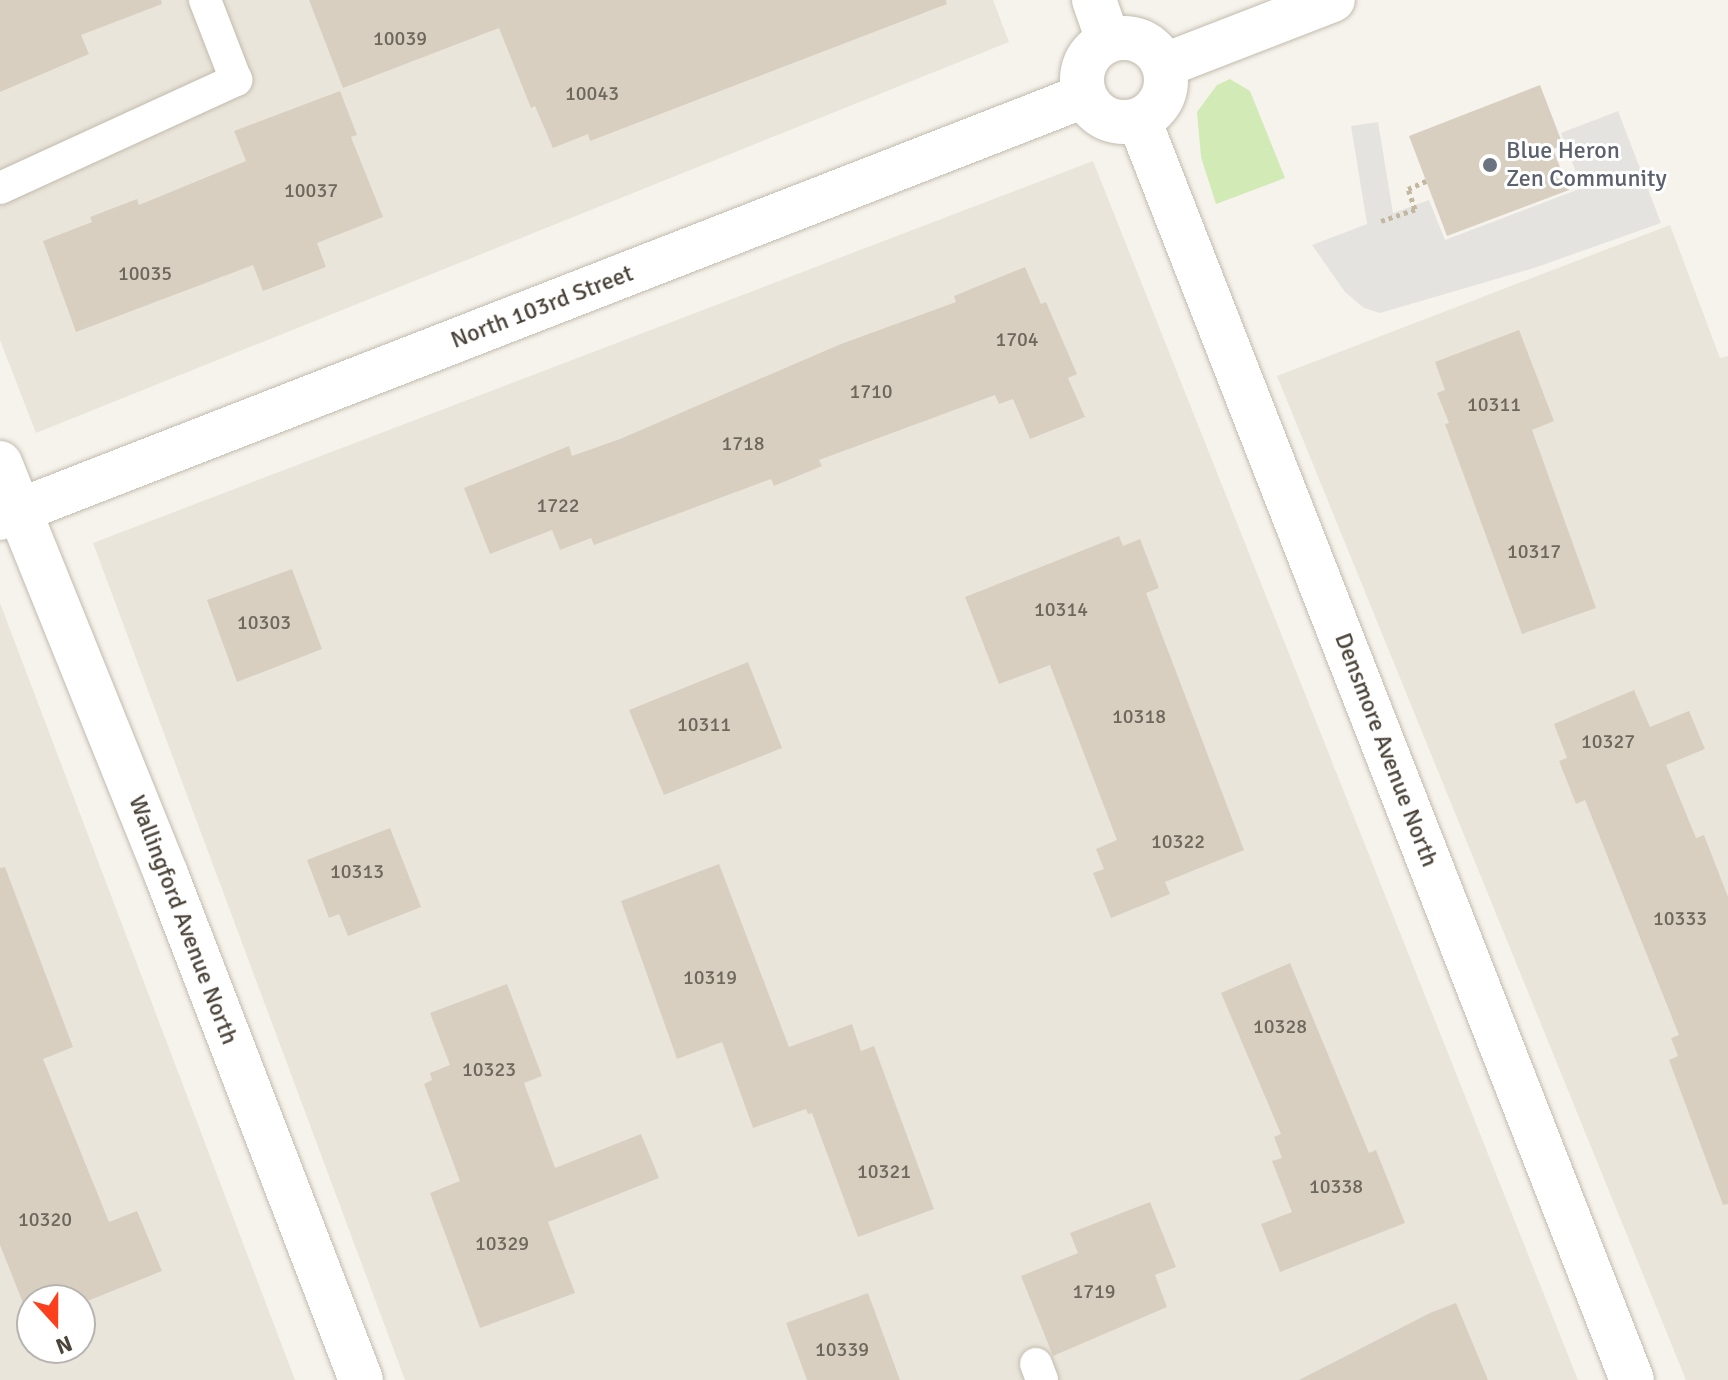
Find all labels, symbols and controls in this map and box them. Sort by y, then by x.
house number: 10039 [373,26,427,50]
house number: 10043 [565,81,619,105]
place label: Blue Heron Zen Community [1506,137,1667,193]
marker: Blue Heron Zen Community [1481,156,1499,174]
house number: 10037 [284,178,338,202]
street label: North 103rd Street [447,259,637,355]
house number: 10035 [118,261,172,285]
house number: 1704 [995,327,1039,351]
house number: 1710 [849,379,893,403]
house number: 10311 [1467,392,1521,416]
house number: 1718 [721,431,765,455]
house number: 1722 [536,493,580,517]
house number: 10317 [1507,539,1561,563]
house number: 10314 [1034,597,1088,621]
house number: 10303 [237,610,291,634]
street label: Densmore Avenue North [1328,629,1444,871]
house number: 10318 [1112,704,1166,728]
house number: 10311 [677,712,731,736]
house number: 10327 [1581,729,1635,753]
street label: Wallingford Avenue North [122,791,244,1049]
house number: 10322 [1151,829,1205,853]
house number: 10313 [330,859,384,883]
house number: 10333 [1653,906,1707,930]
house number: 10319 [683,965,737,989]
house number: 10328 [1253,1014,1307,1038]
house number: 10323 [462,1057,516,1081]
house number: 10321 [857,1159,911,1183]
house number: 10338 [1309,1174,1363,1198]
house number: 10320 [18,1207,72,1231]
house number: 10329 [475,1231,529,1255]
house number: 1719 [1072,1279,1116,1303]
north arrow [16,1284,96,1364]
text: N [52,1330,76,1360]
house number: 10339 [815,1337,869,1361]

